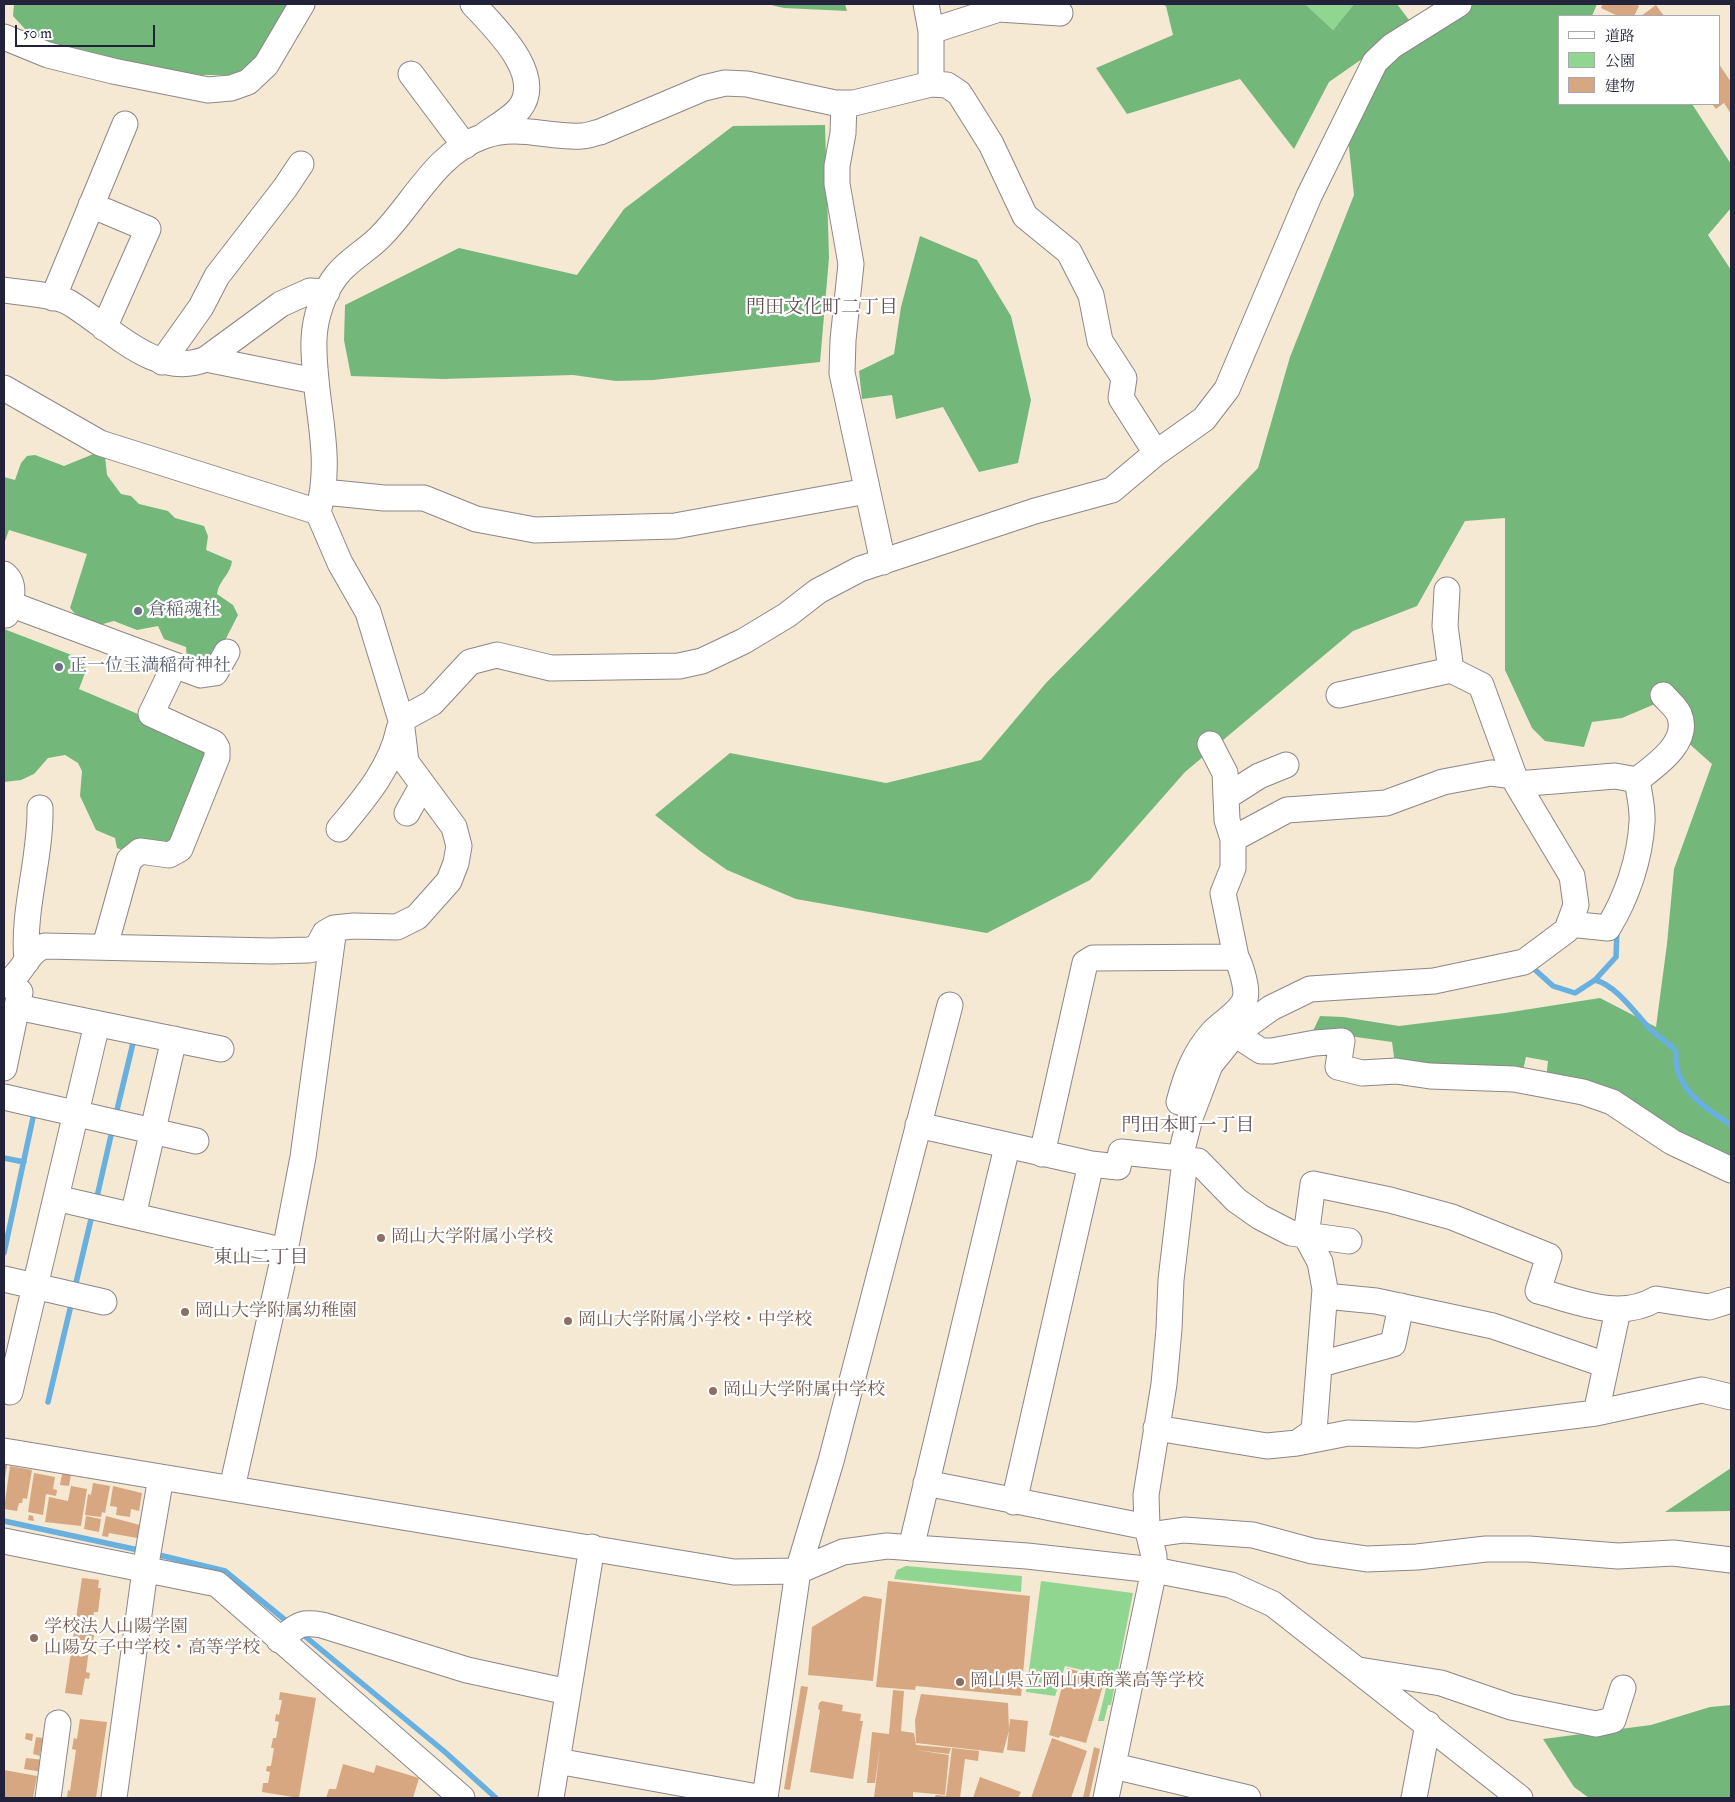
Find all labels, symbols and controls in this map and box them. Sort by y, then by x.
scale bar [18,15,158,47]
legend [1558,15,1720,105]
text: 50 m [23,24,52,43]
text: 道路 [1605,27,1635,46]
text: 公園 [1605,52,1635,71]
text: 建物 [1605,77,1635,96]
district label: 門田文化町二丁目 [746,298,898,320]
place label: 倉稲魂社 [148,600,220,622]
marker: 倉稲魂社 [132,605,144,617]
place label: 正一位玉満稲荷神社 [69,656,231,678]
marker: 正一位玉満稲荷神社 [53,661,65,673]
district label: 門田本町一丁目 [1122,1116,1254,1138]
place label: 岡山大学附属小学校 [391,1227,553,1249]
marker: 岡山大学附属小学校 [375,1232,387,1244]
district label: 東山二丁目 [214,1248,308,1270]
place label: 岡山大学附属幼稚園 [195,1301,357,1323]
marker: 岡山大学附属幼稚園 [179,1306,191,1318]
place label: 岡山大学附属小学校・中学校 [578,1310,812,1332]
marker: 岡山大学附属小学校・中学校 [562,1315,574,1327]
place label: 岡山大学附属中学校 [723,1380,885,1402]
marker: 岡山大学附属中学校 [707,1385,719,1397]
place label: 学校法人山陽学園 山陽女子中学校・高等学校 [44,1617,260,1660]
marker: 学校法人山陽学園 山陽女子中学校・高等学校 [28,1632,40,1644]
place label: 岡山県立岡山東商業高等学校 [970,1671,1204,1693]
marker: 岡山県立岡山東商業高等学校 [954,1676,966,1688]

